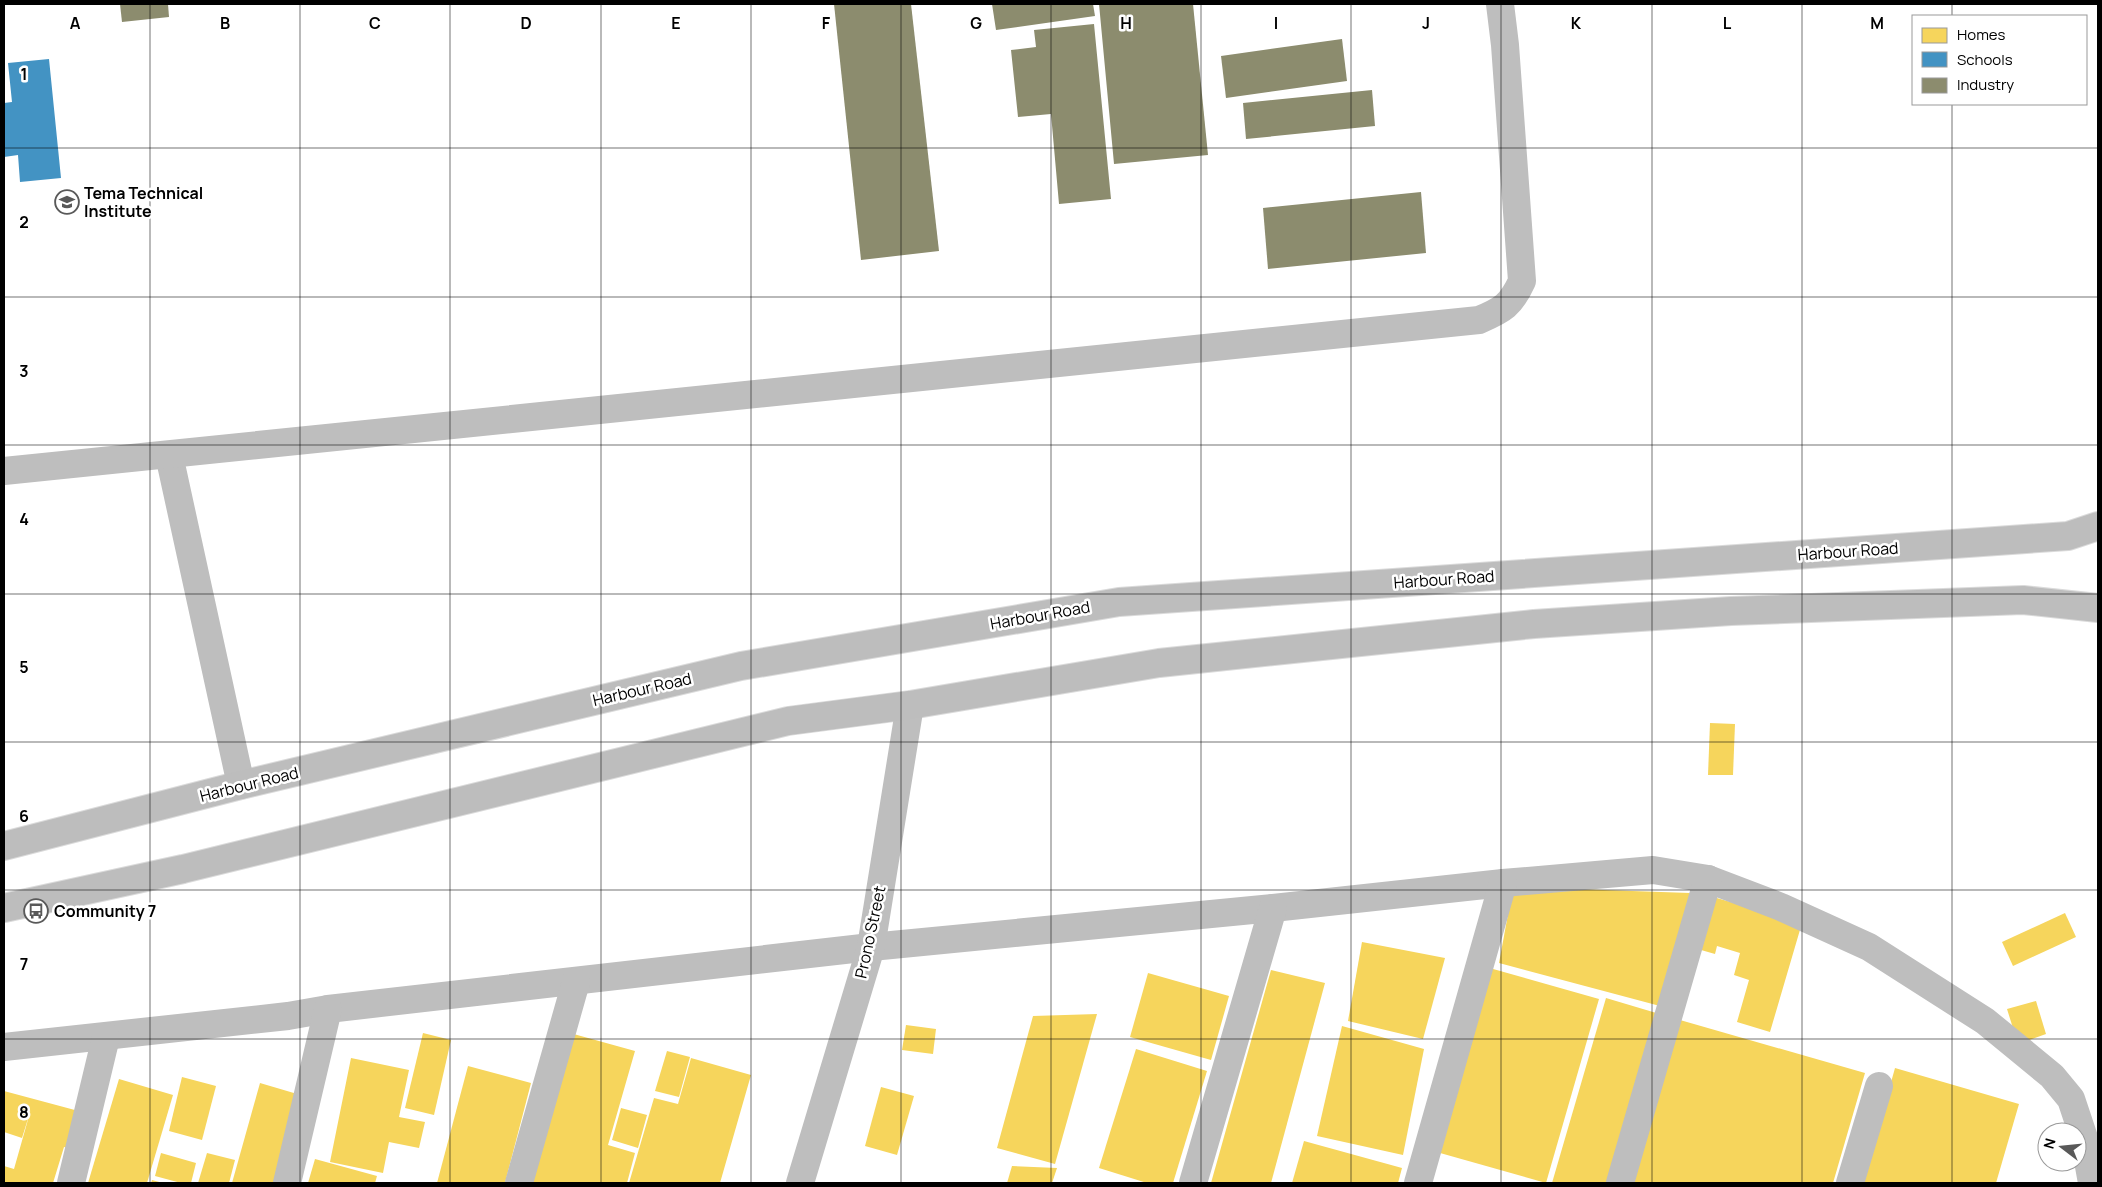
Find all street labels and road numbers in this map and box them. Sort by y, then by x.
street label: Harbour Road [1797,537,1899,565]
street label: Harbour Road [1393,565,1495,593]
street label: Harbour Road [988,595,1092,635]
street label: Harbour Road [590,667,694,711]
street label: Harbour Road [197,761,301,807]
street label: Prono Street [849,884,891,980]

